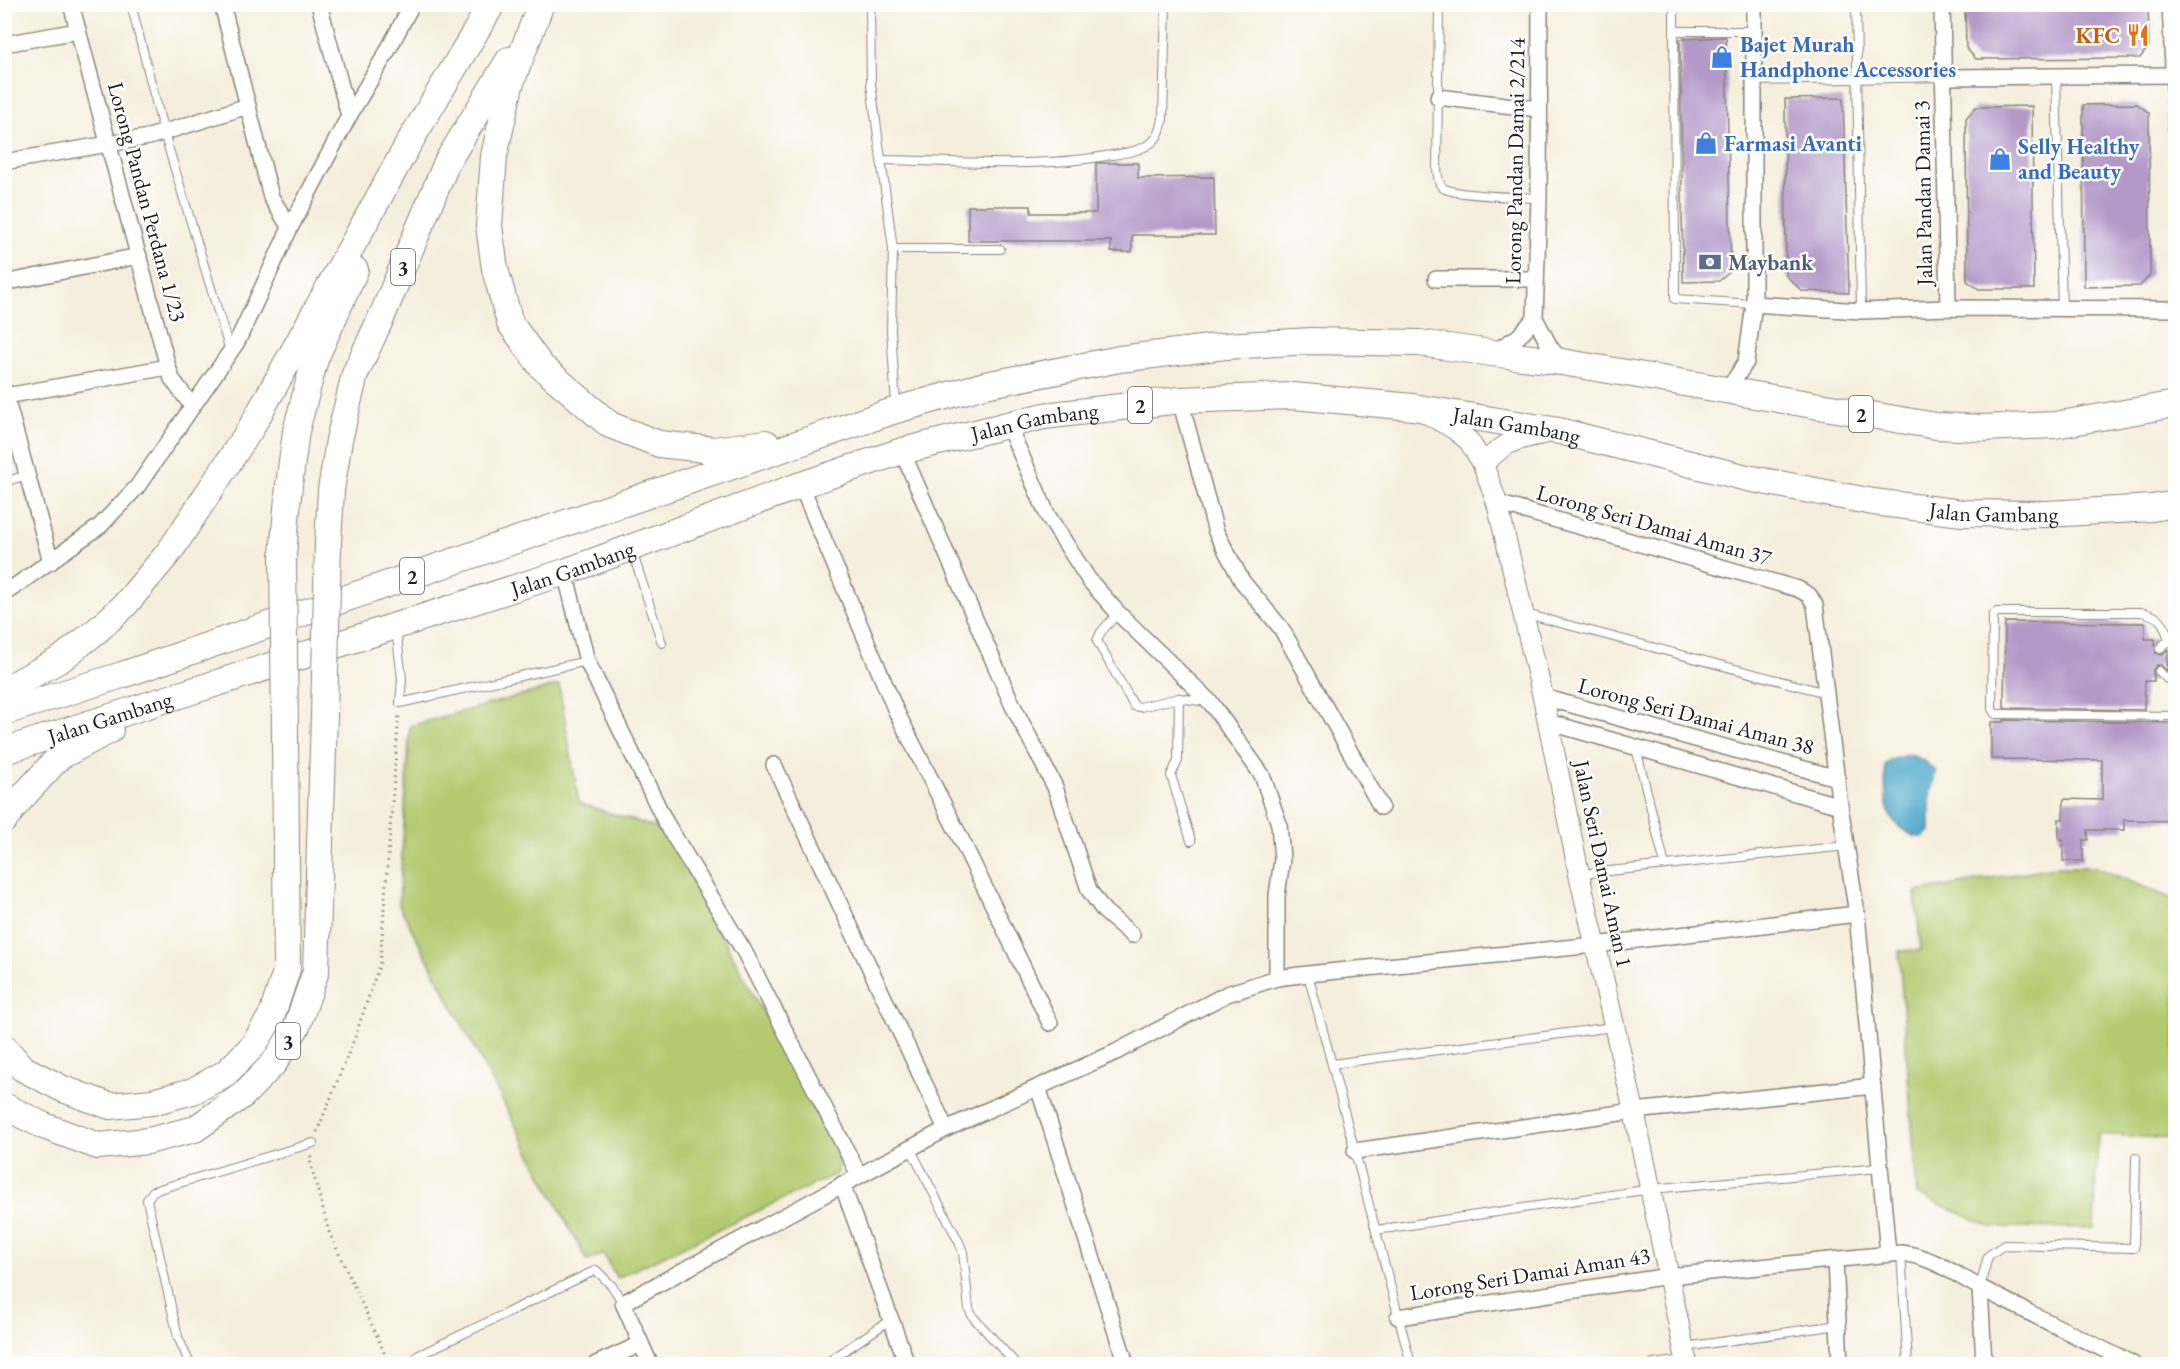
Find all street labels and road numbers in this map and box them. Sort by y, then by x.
street label: Lorong Pandan Damai 2/214 [1498,37,1532,285]
street label: Lorong Pandan Perdana 1/23 [101,79,193,325]
street label: Jalan Pandan Damai 3 [1907,100,1939,288]
road number: 3 [391,249,415,285]
road number: 2 [1128,387,1152,423]
street label: Jalan Gambang [966,395,1100,448]
road number: 2 [1849,396,1873,432]
street label: Jalan Gambang [1449,399,1584,450]
street label: Lorong Seri Damai Aman 37 [1533,478,1775,573]
street label: Jalan Gambang [1925,494,2059,529]
street label: Jalan Gambang [505,533,639,604]
road number: 2 [400,558,424,594]
street label: Lorong Seri Damai Aman 38 [1575,671,1817,761]
street label: Jalan Gambang [42,684,176,751]
street label: Jalan Seri Damai Aman 1 [1566,756,1639,970]
road number: 3 [276,1023,300,1059]
street label: Lorong Seri Damai Aman 43 [1408,1241,1652,1307]

